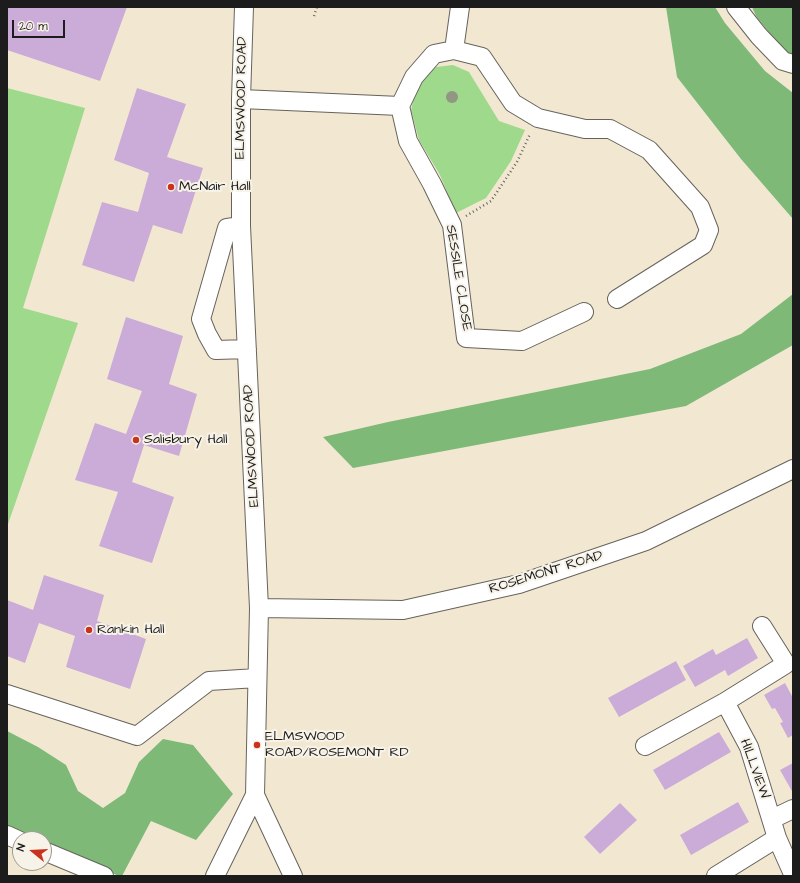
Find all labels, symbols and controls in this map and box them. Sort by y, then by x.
scale bar [14,12,67,38]
text: 20 m [19,18,48,35]
street label: ELMSWOOD ROAD [233,37,251,159]
place label: McNair Hall [179,179,251,195]
marker: McNair Hall [166,182,176,192]
street label: SESSILE CLOSE [441,224,475,332]
street label: ELMSWOOD ROAD [240,384,264,508]
place label: Salisbury Hall [144,432,227,448]
marker: Salisbury Hall [131,435,141,445]
street label: ROSEMONT ROAD [487,548,605,598]
place label: Rankin Hall [97,622,164,638]
marker: Rankin Hall [84,625,94,635]
place label: ELMSWOOD ROAD/ROSEMONT RD [265,729,409,762]
street label: HILLVIEW [735,737,773,801]
marker: ELMSWOOD ROAD/ROSEMONT RD [252,740,262,750]
north arrow [12,831,52,871]
text: N [13,842,29,853]

